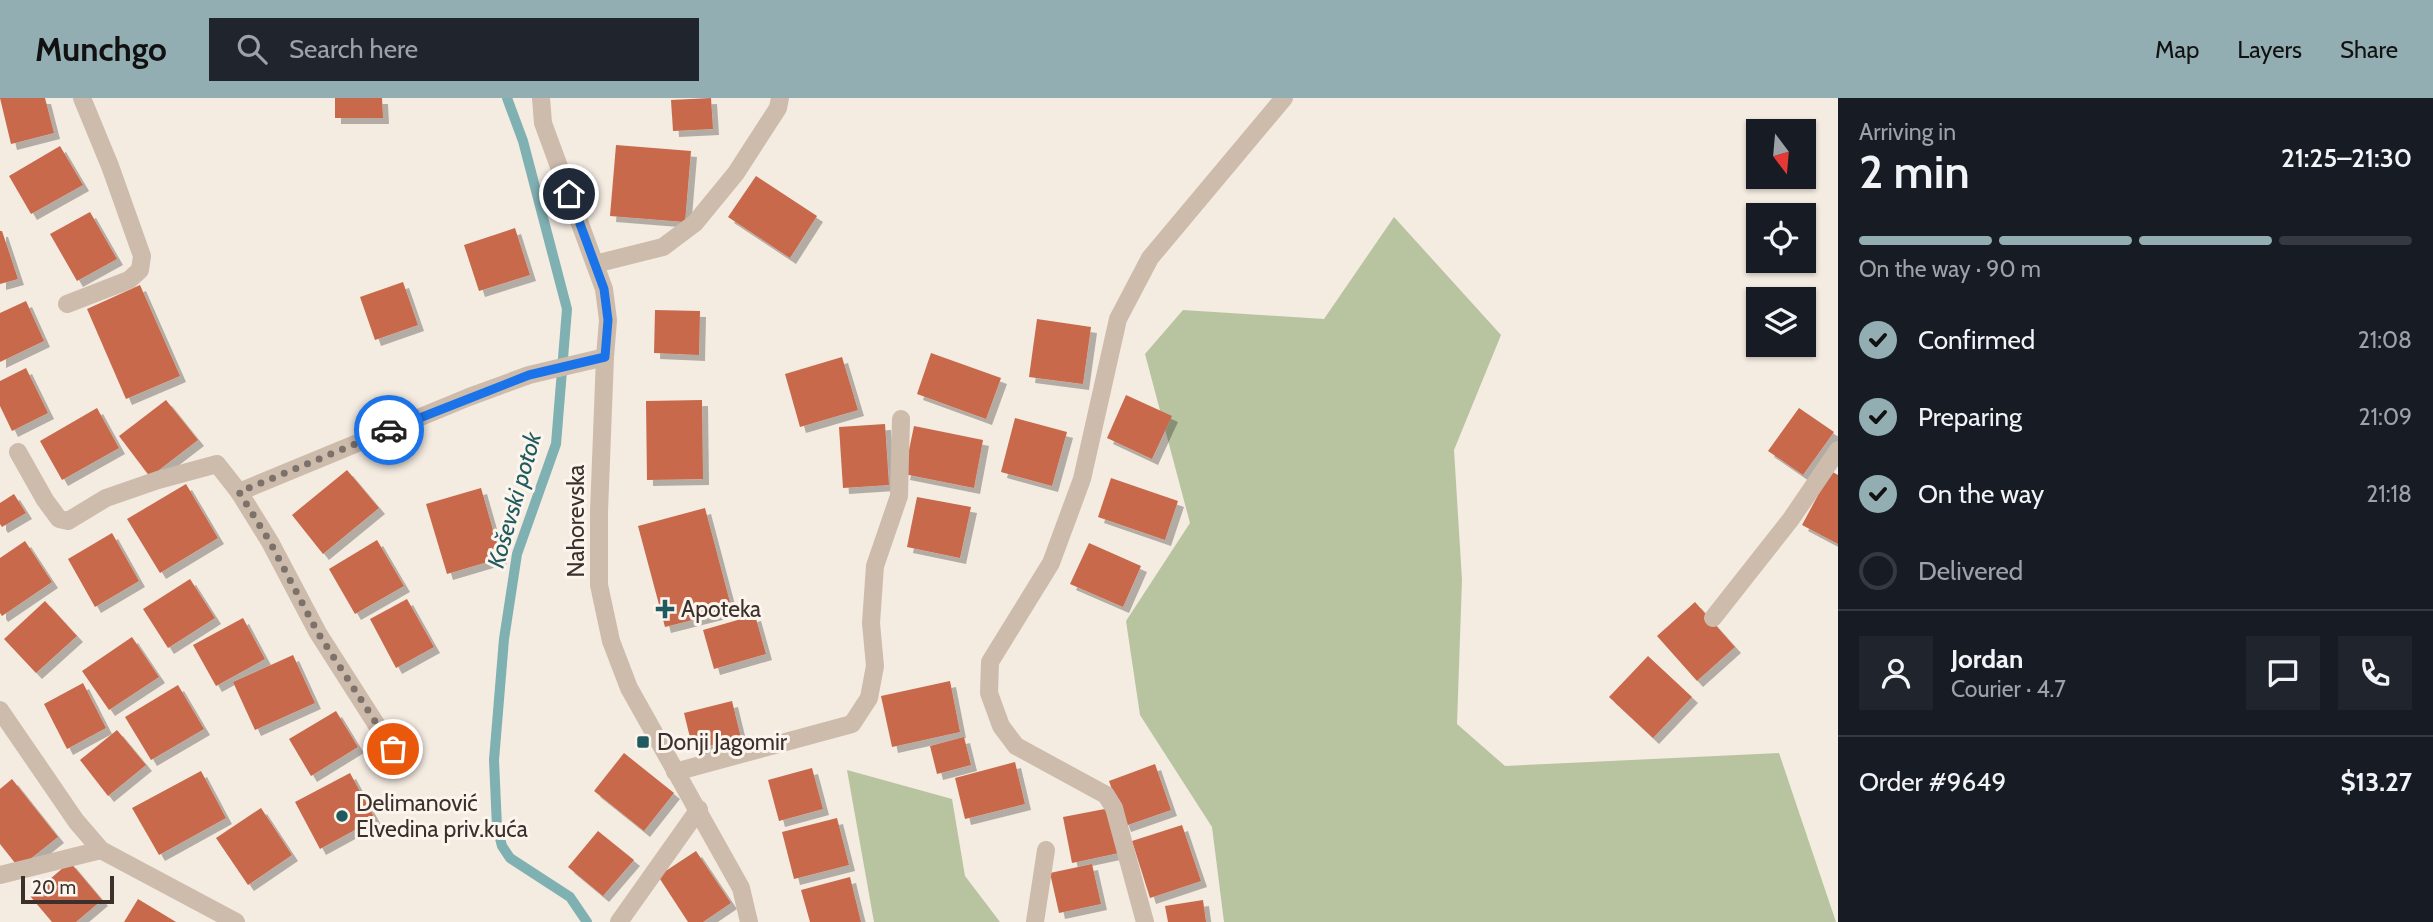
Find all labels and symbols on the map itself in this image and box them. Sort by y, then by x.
north arrow [1746,119,1816,189]
pin [539,164,599,224]
courier [354,395,424,465]
water label: Koševski potok [481,428,547,571]
street label: Nahorevska [562,465,590,577]
place label: Apoteka [681,595,761,623]
marker: Apoteka [655,599,675,619]
pin [363,719,423,779]
place label: Donji Jagomir [657,728,788,756]
marker: Donji Jagomir [635,734,651,750]
place label: Delimanović Elvedina priv.kuća [356,789,528,843]
marker: Delimanović Elvedina priv.kuća [334,808,350,824]
scale bar [21,873,114,905]

